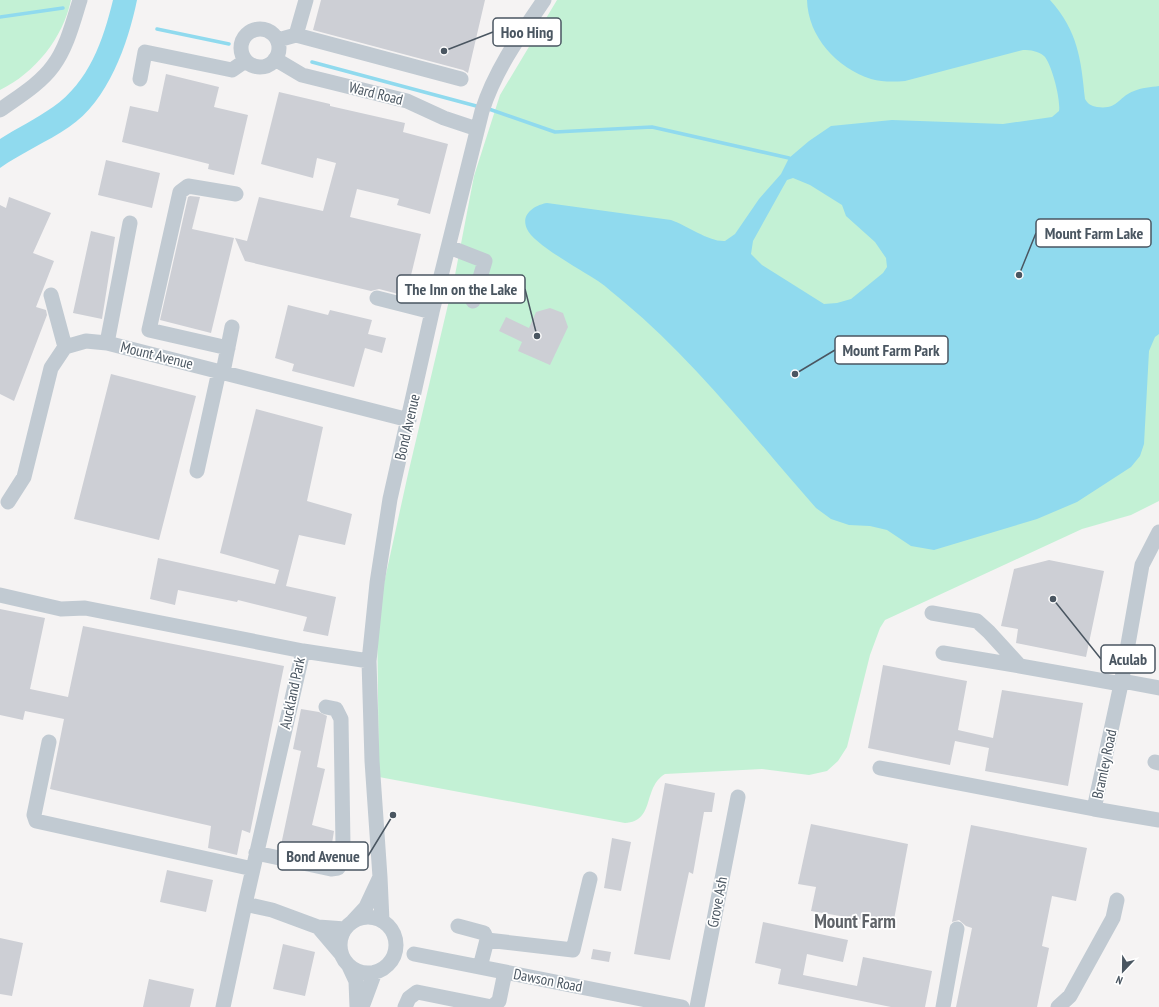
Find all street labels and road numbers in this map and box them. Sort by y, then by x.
street label: Ward Road [347,77,405,109]
street label: Mount Avenue [119,337,195,373]
street label: Bond Avenue [390,392,424,462]
street label: Auckland Park [275,655,309,731]
street label: Bramley Road [1087,728,1121,800]
street label: Grove Ash [703,875,731,929]
street label: Dawson Road [512,964,584,996]

